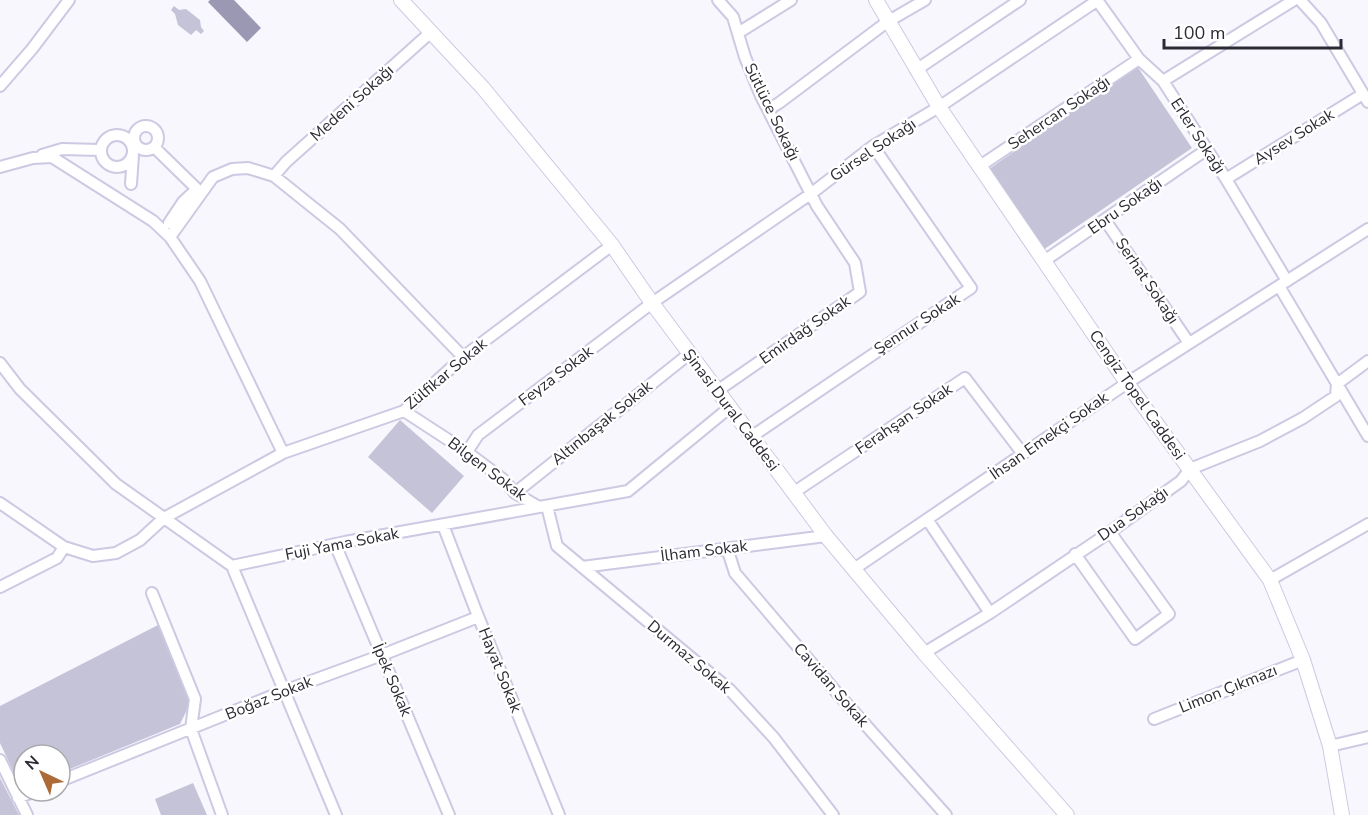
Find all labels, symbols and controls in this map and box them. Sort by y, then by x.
scale bar [1164,12,1341,50]
text: 100 m [1173,21,1225,45]
street label: Sütlüce Sokağı [739,59,805,165]
street label: Medeni Sokağı [306,60,398,146]
street label: Sehercan Sokağı [1004,71,1114,155]
street label: Erler Sokağı [1165,94,1231,178]
street label: Aysev Sokak [1250,103,1339,170]
street label: Gürsel Sokağı [826,113,920,187]
street label: Ebru Sokağı [1084,172,1166,240]
street label: Serhat Sokağı [1110,234,1184,328]
street label: Şennur Sokak [870,287,965,360]
street label: Emirdağ Sokak [755,290,856,370]
street label: Cengiz Topel Caddesi [1084,326,1190,464]
street label: Zülfikar Sokak [400,332,493,415]
street label: Feyza Sokak [514,340,599,411]
street label: Şinasi Dural Caddesi [678,344,784,476]
street label: Altınbaşak Sokak [547,375,658,471]
street label: Ferahşan Sokak [851,378,958,460]
street label: İhsan Emekçi Sokak [985,386,1114,485]
street label: Bilgen Sokak [443,432,532,506]
street label: Dua Sokağı [1093,482,1173,546]
street label: Fuji Yama Sokak [283,522,402,566]
street label: İlham Sokak [659,535,750,567]
street label: Durmaz Sokak [642,615,736,699]
street label: Hayat Sokak [473,624,527,717]
street label: Cavidan Sokak [788,638,874,733]
street label: İpek Sokak [367,640,418,721]
street label: Limon Çıkmazı [1176,659,1280,719]
street label: Boğaz Sokak [222,670,317,725]
north arrow [12,743,72,803]
text: N [20,751,44,775]

